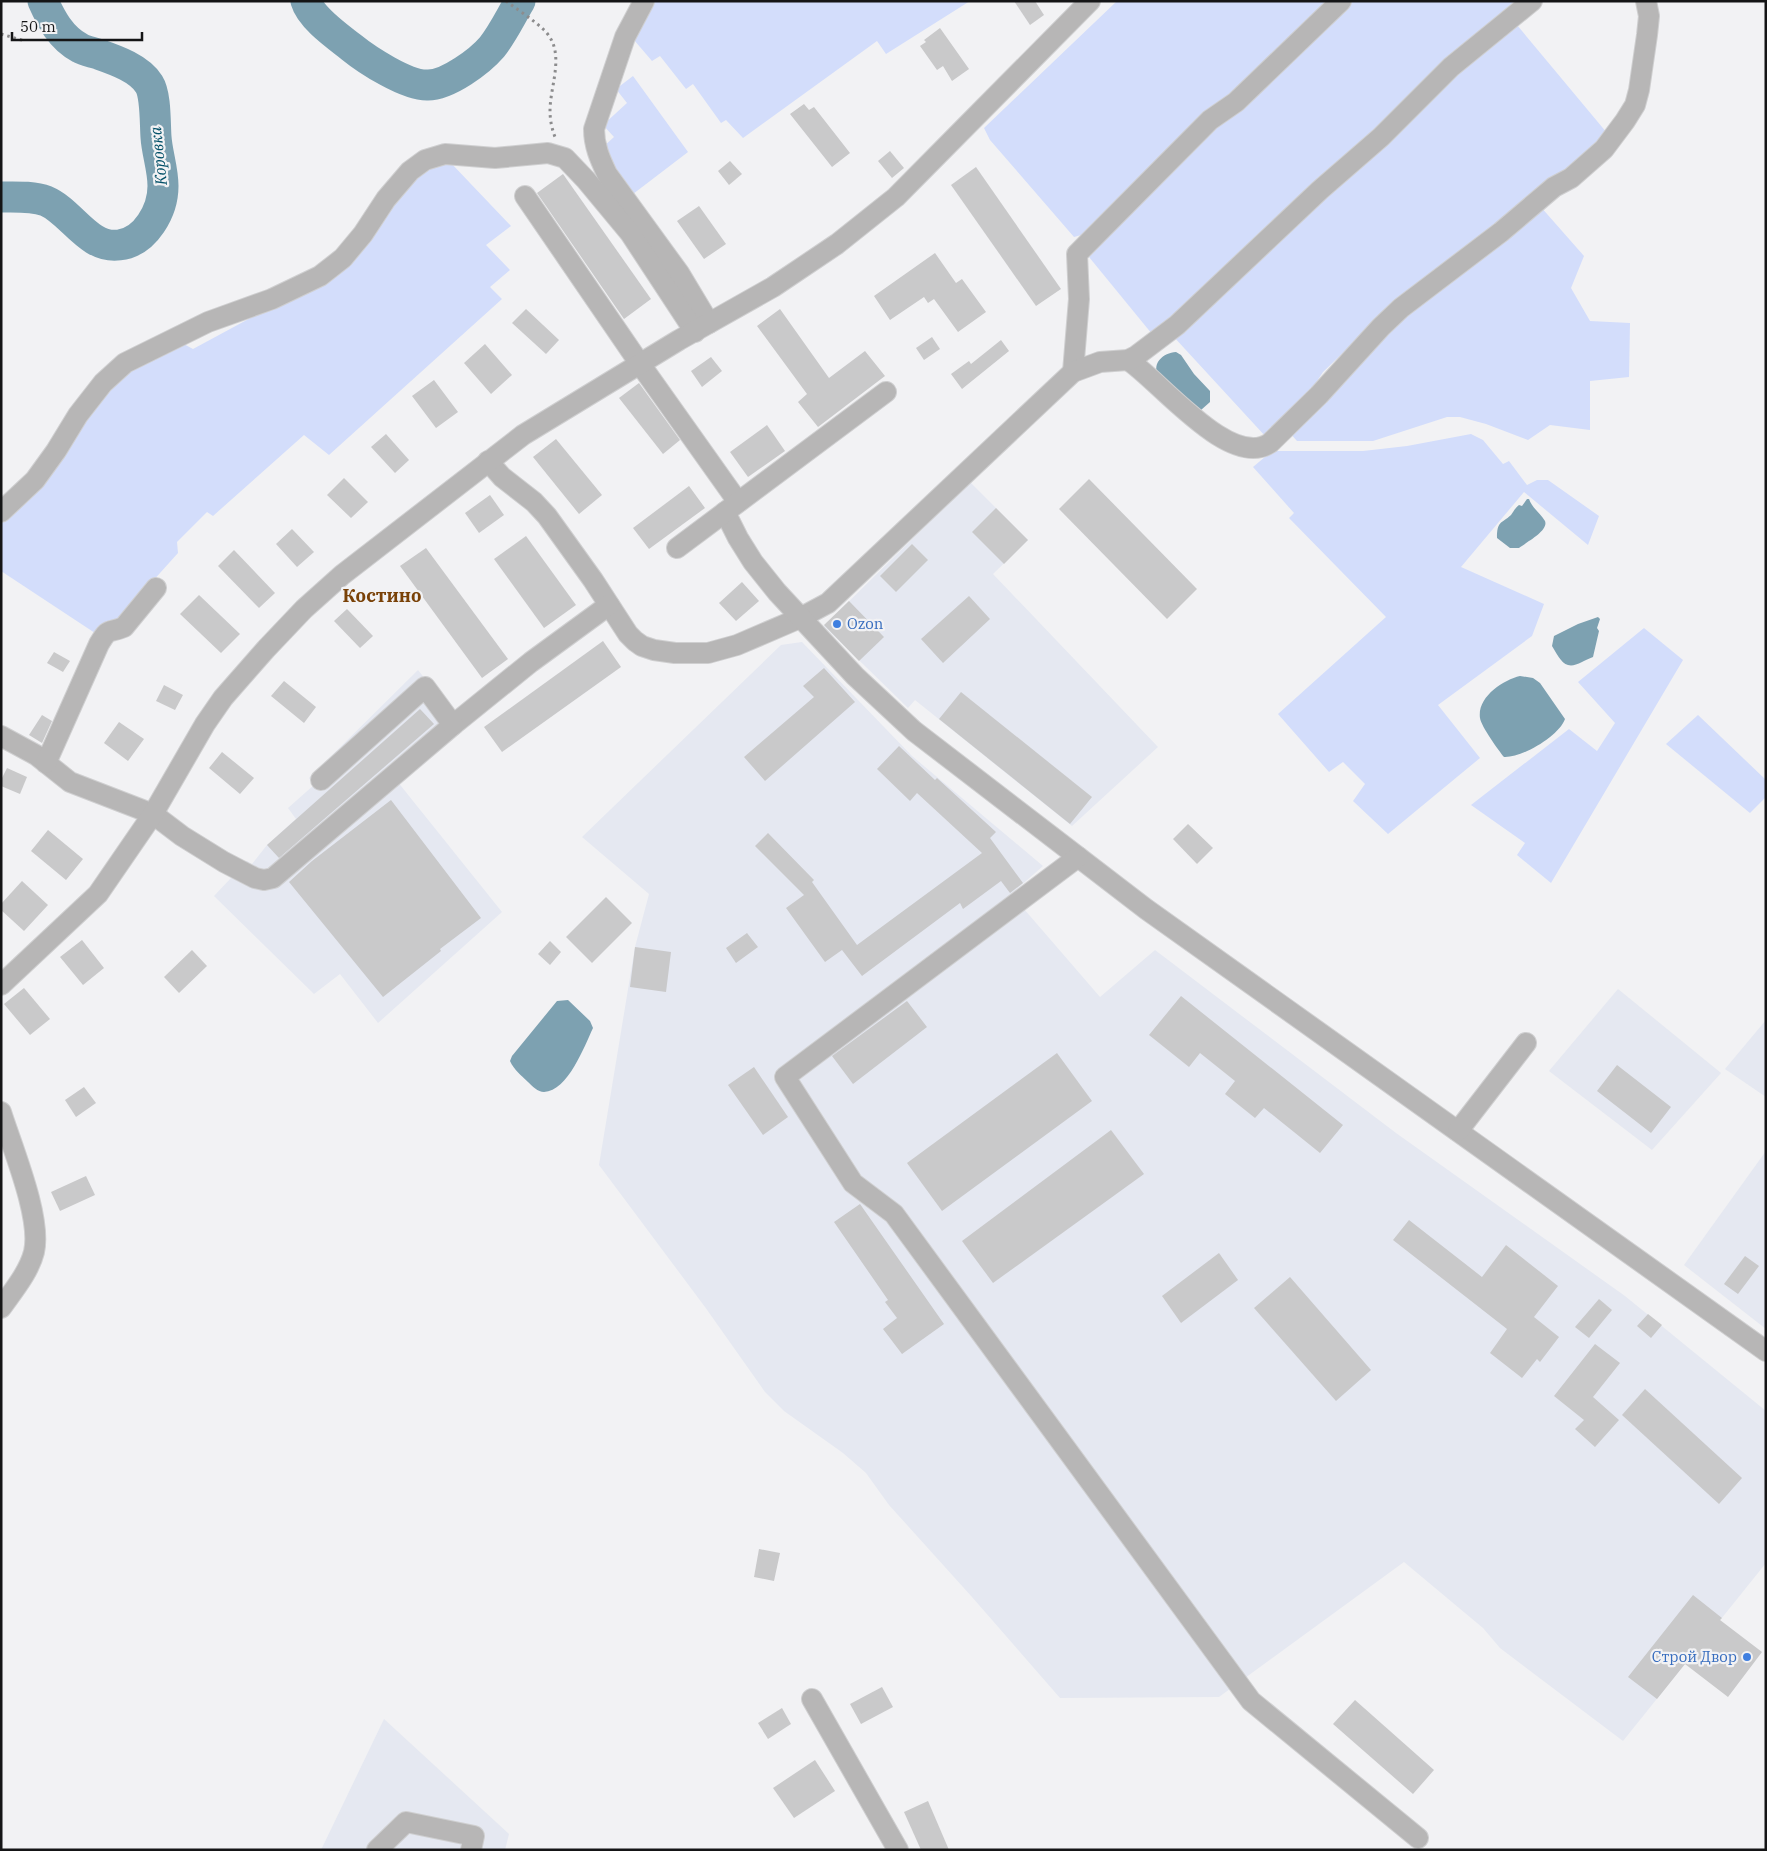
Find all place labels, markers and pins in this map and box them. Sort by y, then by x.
place label: Ozon [847,614,884,633]
marker: Ozon [831,618,843,630]
place label: Строй Двор [1652,1647,1737,1666]
marker: Строй Двор [1741,1651,1753,1663]

